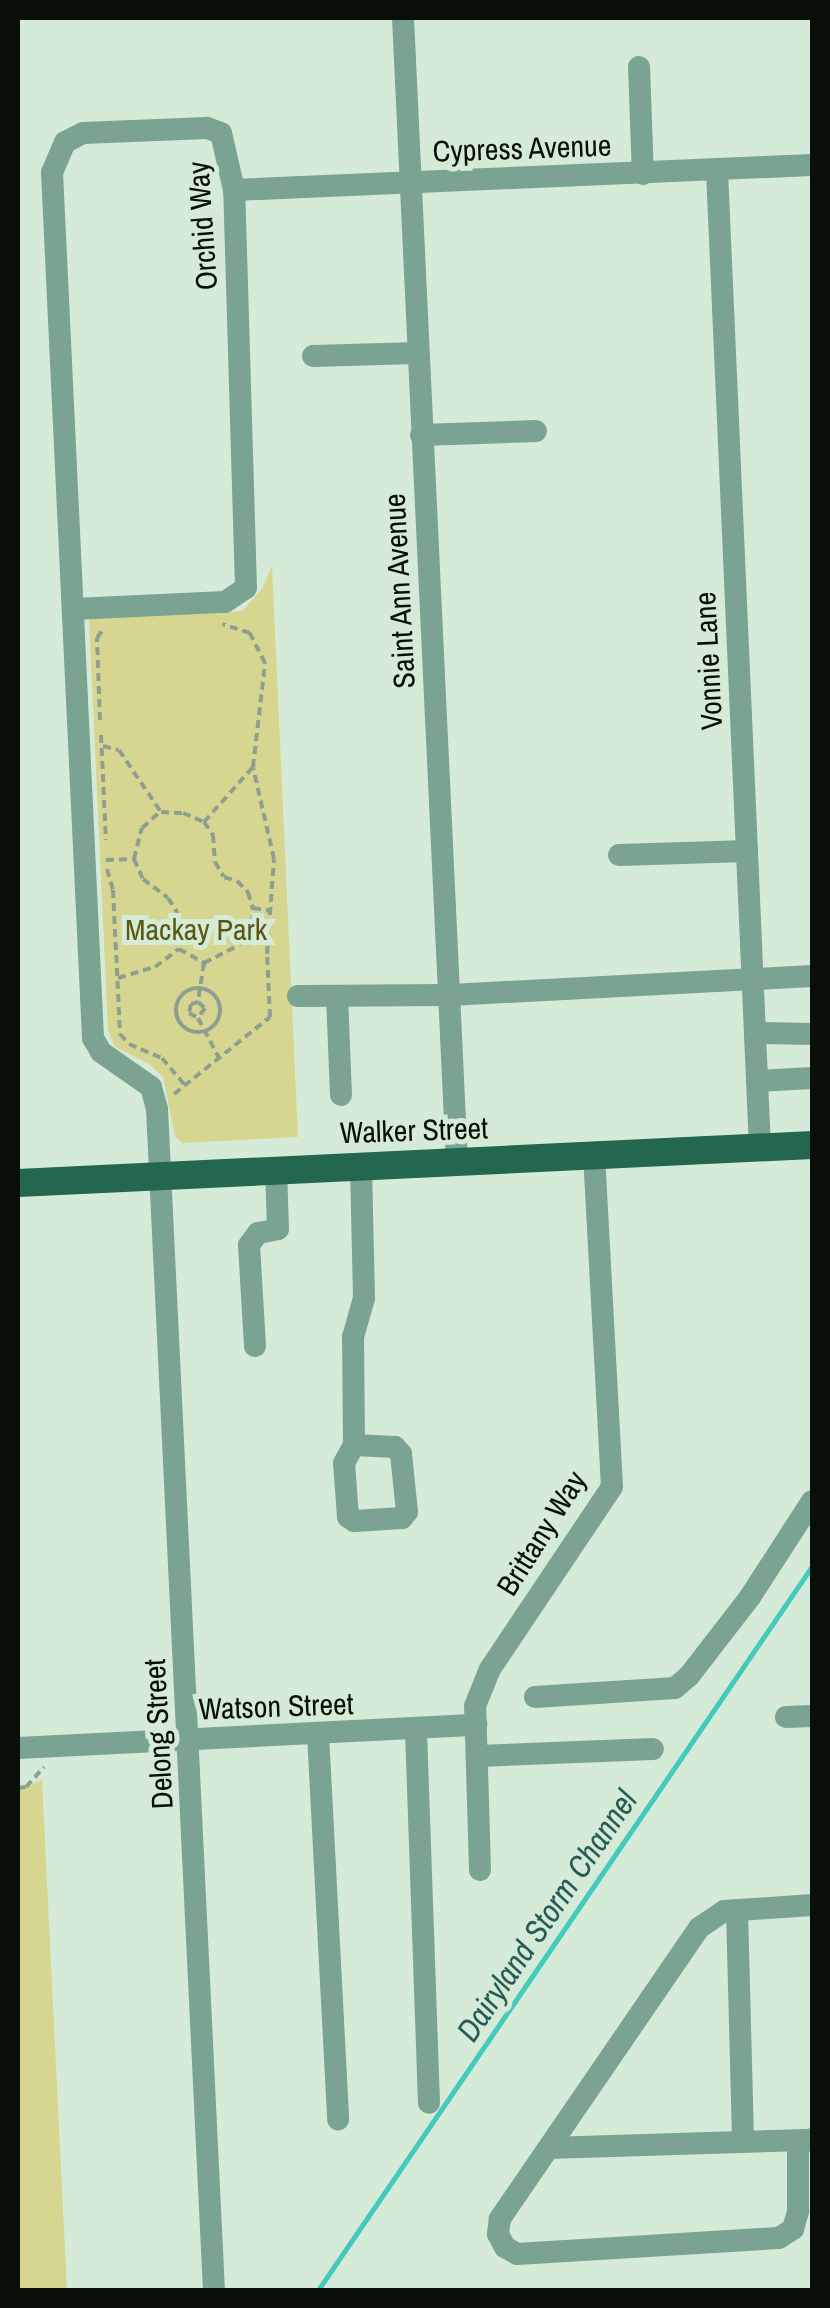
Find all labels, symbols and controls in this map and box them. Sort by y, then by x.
street label: Cypress Avenue [431,127,613,169]
street label: Orchid Way [180,160,224,292]
street label: Saint Ann Avenue [376,491,422,691]
street label: Vonnie Lane [686,591,730,731]
park label: Mackay Park [125,911,267,947]
street label: Walker Street [339,1109,489,1151]
street label: Brittany Way [489,1464,593,1602]
street label: Delong Street [136,1658,180,1810]
street label: Watson Street [198,1685,354,1727]
water label: Dairyland Storm Channel [449,1783,645,2049]

